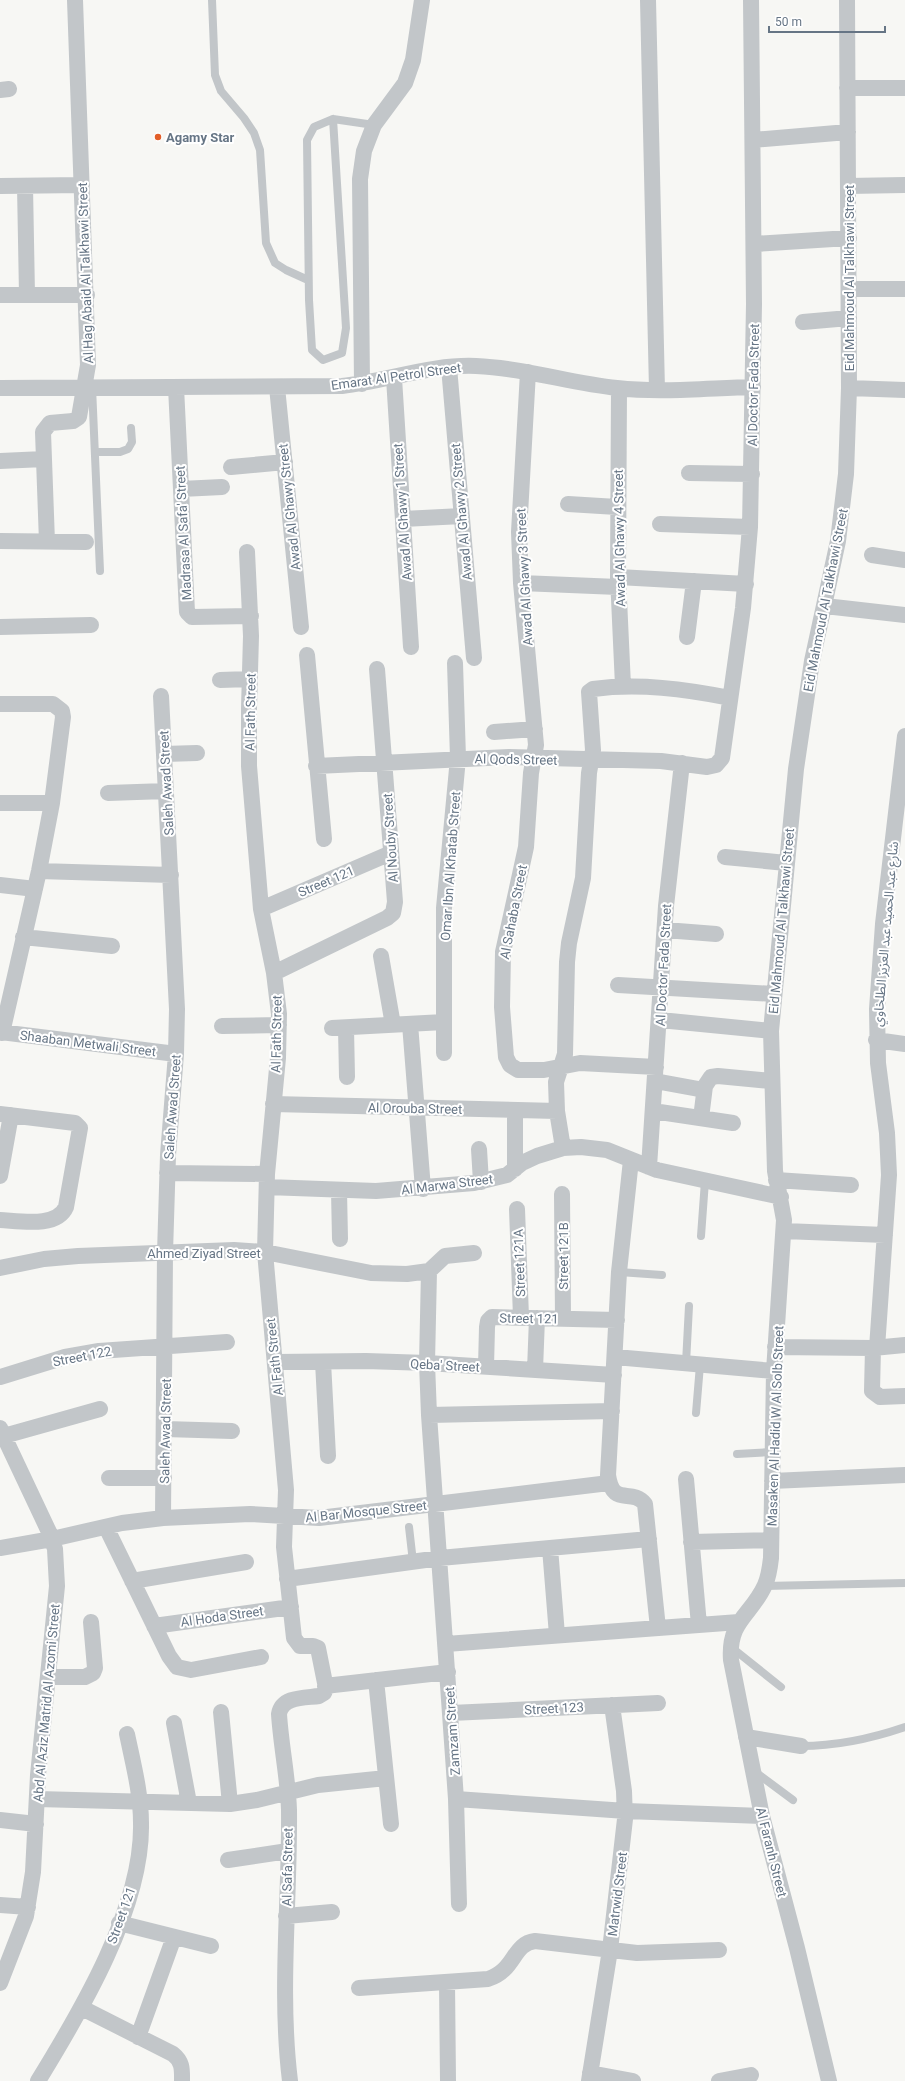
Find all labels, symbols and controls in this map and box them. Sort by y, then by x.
scale bar [769,8,885,34]
text: 50 m [775,15,802,29]
place label: Agamy Star [166,130,235,145]
marker: Agamy Star [153,132,163,142]
street label: Al Hag Abaid Al Talkhawi Street [75,182,96,364]
street label: Eid Mahmoud Al Talkhawi Street [842,185,857,371]
street label: Al Doctor Fada Street [745,324,762,447]
street label: Emarat Al Petrol Street [330,360,462,393]
street label: Awad Al Ghawy Street [275,443,304,571]
street label: Awad Al Ghawy 1 Street [390,443,415,581]
street label: Awad Al Ghawy 2 Street [448,443,475,581]
street label: Madrasa Al Safa' Street [172,465,195,601]
street label: Awad Al Ghawy 4 Street [611,469,628,607]
street label: Eid Mahmoud Al Talkhawi Street [800,507,851,693]
street label: Awad Al Ghawy 3 Street [513,508,536,646]
street label: Al Fath Street [242,673,259,751]
street label: Saleh Awad Street [156,730,177,836]
street label: Al Qods Street [474,751,558,768]
street label: Omar Ibn Al Khatab Street [438,791,463,941]
street label: Al Nouby Street [380,793,401,883]
street label: Eid Mahmoud Al Talkhawi Street [766,828,797,1015]
street label: شارع عبد الحميد عبد العزيز الطلخاوي [870,841,904,1027]
street label: Street 121 [296,863,356,900]
street label: Al Sahaba Street [497,864,530,961]
street label: Al Doctor Fada Street [653,903,674,1027]
street label: Al Fath Street [268,995,285,1073]
street label: Shaaban Metwali Street [19,1028,157,1059]
street label: Saleh Awad Street [161,1054,184,1160]
street label: Al Orouba Street [368,1100,462,1117]
street label: Al Marwa Street [400,1171,494,1198]
street label: Street 121B [556,1222,571,1290]
street label: Street 121A [511,1228,528,1297]
street label: Ahmed Ziyad Street [147,1246,261,1261]
street label: Street 121 [499,1310,559,1327]
street label: Al Fath Street [263,1317,286,1396]
street label: Masaken Al Hadid W Al Solb Street [764,1325,787,1527]
street label: Street 122 [51,1343,113,1370]
street label: Qeba' Street [410,1356,480,1375]
street label: Saleh Awad Street [157,1378,174,1484]
street label: Al Bar Mosque Street [305,1498,428,1525]
street label: Abd Al Aziz Matrid Al Azomi Street [30,1603,63,1803]
street label: Al Hoda Street [180,1603,264,1630]
street label: Zamzam Street [442,1686,463,1776]
street label: Street 123 [524,1699,584,1718]
street label: Al Faranh Street [753,1806,790,1899]
street label: Al Safa Street [279,1827,296,1907]
street label: Matrwid Street [605,1851,630,1937]
street label: Street 121 [104,1885,139,1946]

